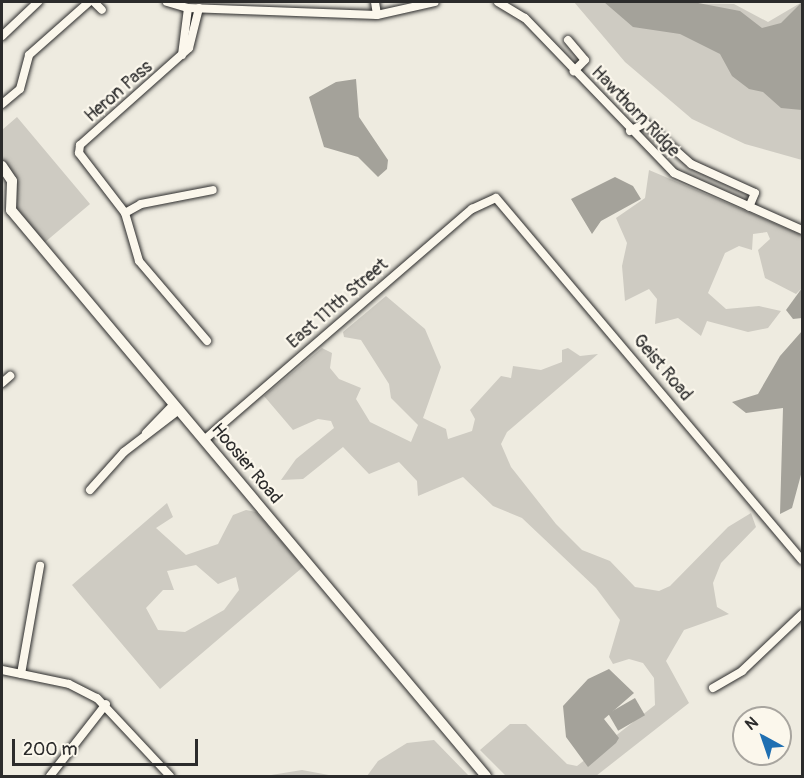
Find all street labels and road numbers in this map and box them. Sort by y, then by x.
street label: Heron Pass [81,57,157,127]
street label: Hawthorn Ridge [586,62,684,162]
street label: East 111th Street [283,254,393,354]
street label: Geist Road [628,330,696,406]
street label: Hoosier Road [206,419,286,509]

